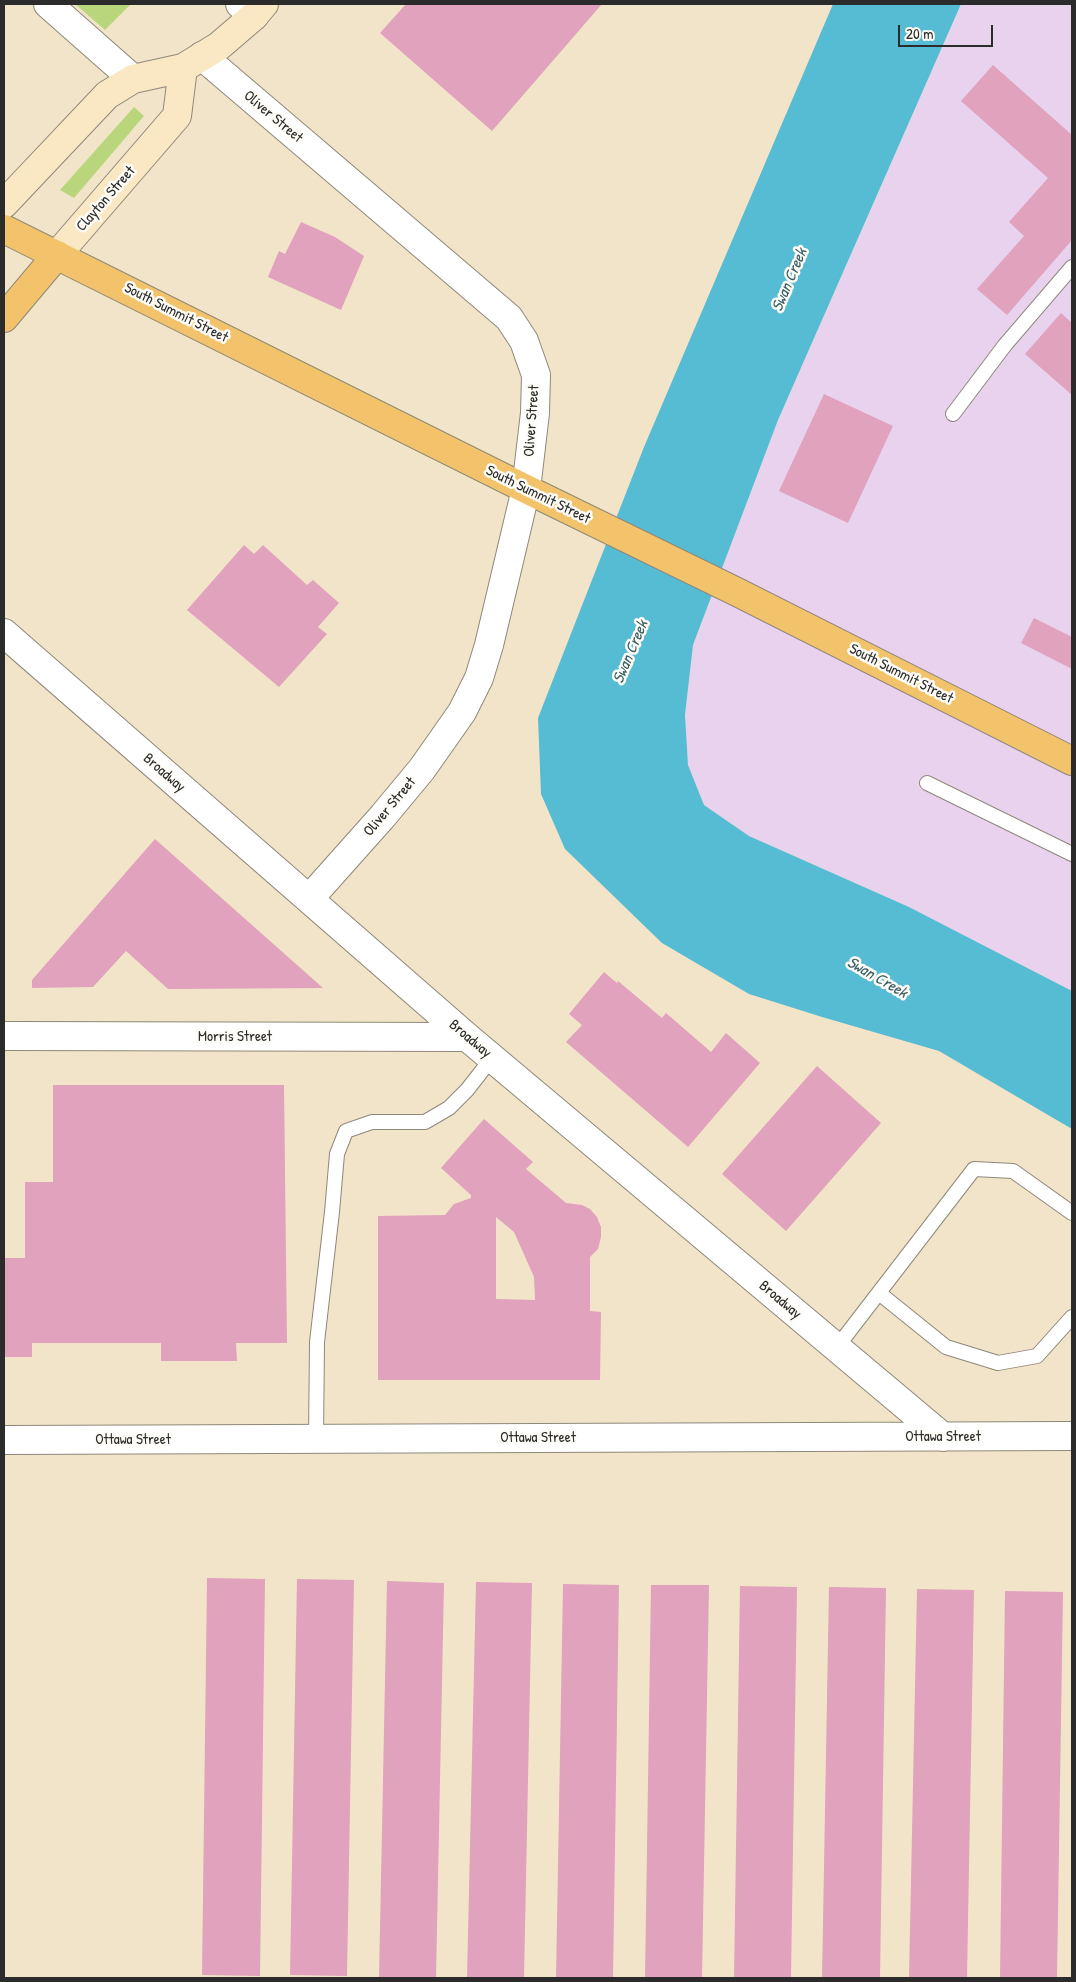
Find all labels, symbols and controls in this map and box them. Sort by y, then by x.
scale bar [901,15,996,47]
text: 20 m [906,23,933,44]
street label: Oliver Street [240,87,306,147]
street label: Clayton Street [73,163,139,235]
water label: Swan Creek [768,246,812,314]
street label: South Summit Street [121,279,231,347]
street label: Oliver Street [521,385,543,457]
street label: South Summit Street [483,462,593,528]
water label: Swan Creek [609,618,653,686]
street label: South Summit Street [846,640,956,708]
street label: Broadway [139,750,189,796]
street label: Oliver Street [360,774,420,840]
water label: Swan Creek [844,953,910,1003]
street label: Broadway [445,1016,495,1062]
street label: Morris Street [198,1028,272,1046]
street label: Broadway [755,1277,805,1323]
street label: Ottawa Street [905,1428,981,1446]
street label: Ottawa Street [500,1429,576,1447]
street label: Ottawa Street [95,1431,171,1449]

